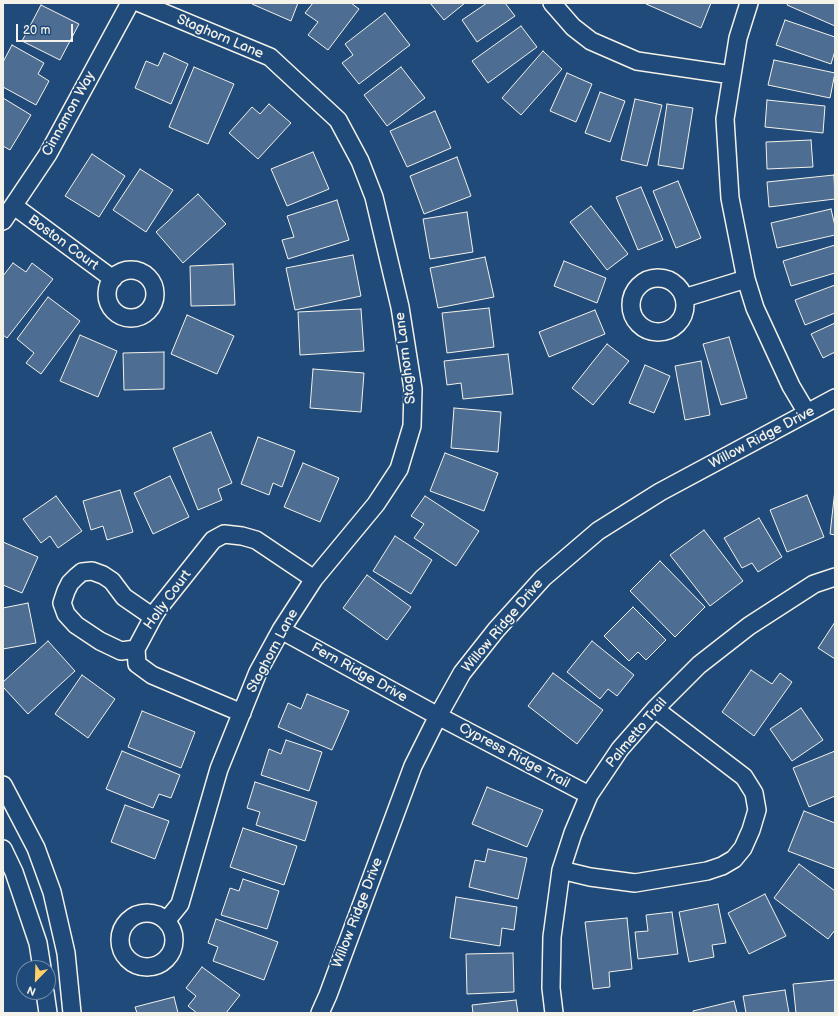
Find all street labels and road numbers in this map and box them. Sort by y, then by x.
street label: Staghorn Lane [174,11,266,63]
street label: Cinnamon Way [39,69,99,159]
street label: Boston Court [24,212,102,274]
street label: Staghorn Lane [392,311,420,405]
street label: Willow Ridge Drive [706,403,818,473]
street label: Holly Court [141,567,195,633]
street label: Willow Ridge Drive [459,576,547,676]
street label: Staghorn Lane [244,606,302,696]
street label: Fern Ridge Drive [308,640,410,706]
street label: Palmetto Trail [603,695,671,771]
street label: Cypress Ridge Trail [456,720,572,792]
street label: Willow Ridge Drive [329,855,387,971]

